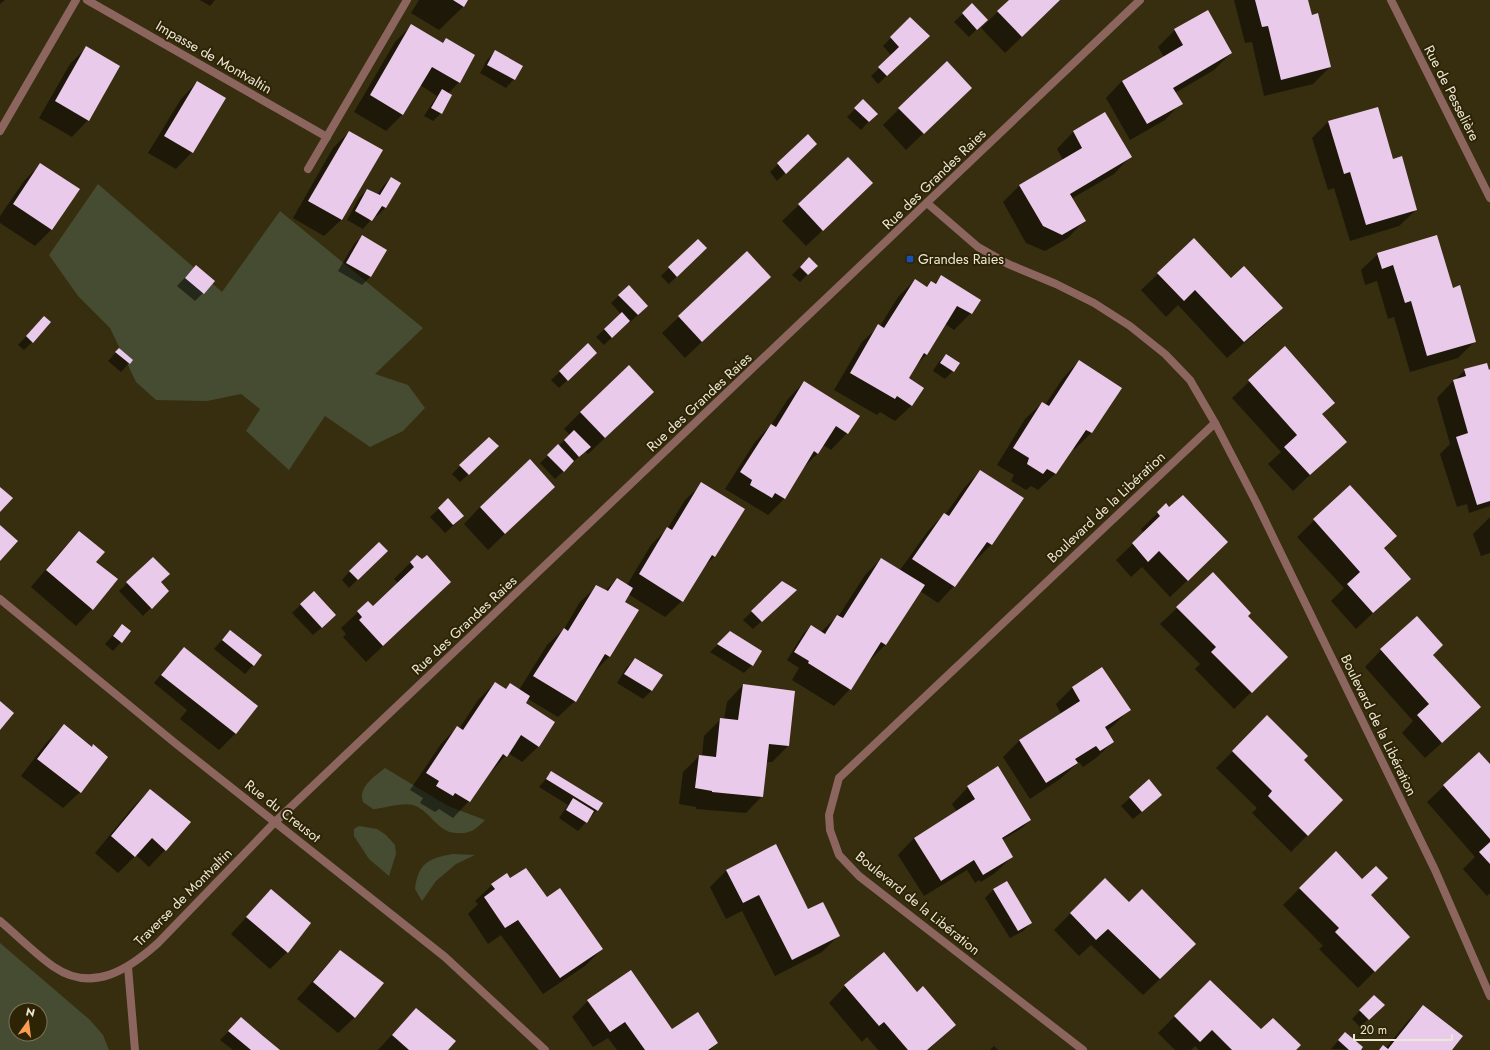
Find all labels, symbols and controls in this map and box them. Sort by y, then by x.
street label: Impasse de Montvaltin [152,16,276,98]
street label: Rue de Pesselière [1419,42,1485,144]
street label: Rue des Grandes Raies [878,124,991,234]
place label: Grandes Raies [918,249,1004,269]
marker: Grandes Raies [905,254,915,264]
street label: Rue des Grandes Raies [642,348,756,456]
street label: Boulevard de la Libération [1042,447,1170,567]
street label: Rue des Grandes Raies [407,571,521,679]
street label: Boulevard de la Libération [1336,651,1422,799]
street label: Rue du Creusot [241,775,326,847]
street label: Traverse de Montvaltin [129,843,237,951]
street label: Boulevard de la Libération [851,846,985,960]
north arrow [8,1002,48,1042]
text: N [24,1003,37,1021]
scale bar [1354,1016,1452,1042]
text: 20 m [1360,1021,1387,1039]

